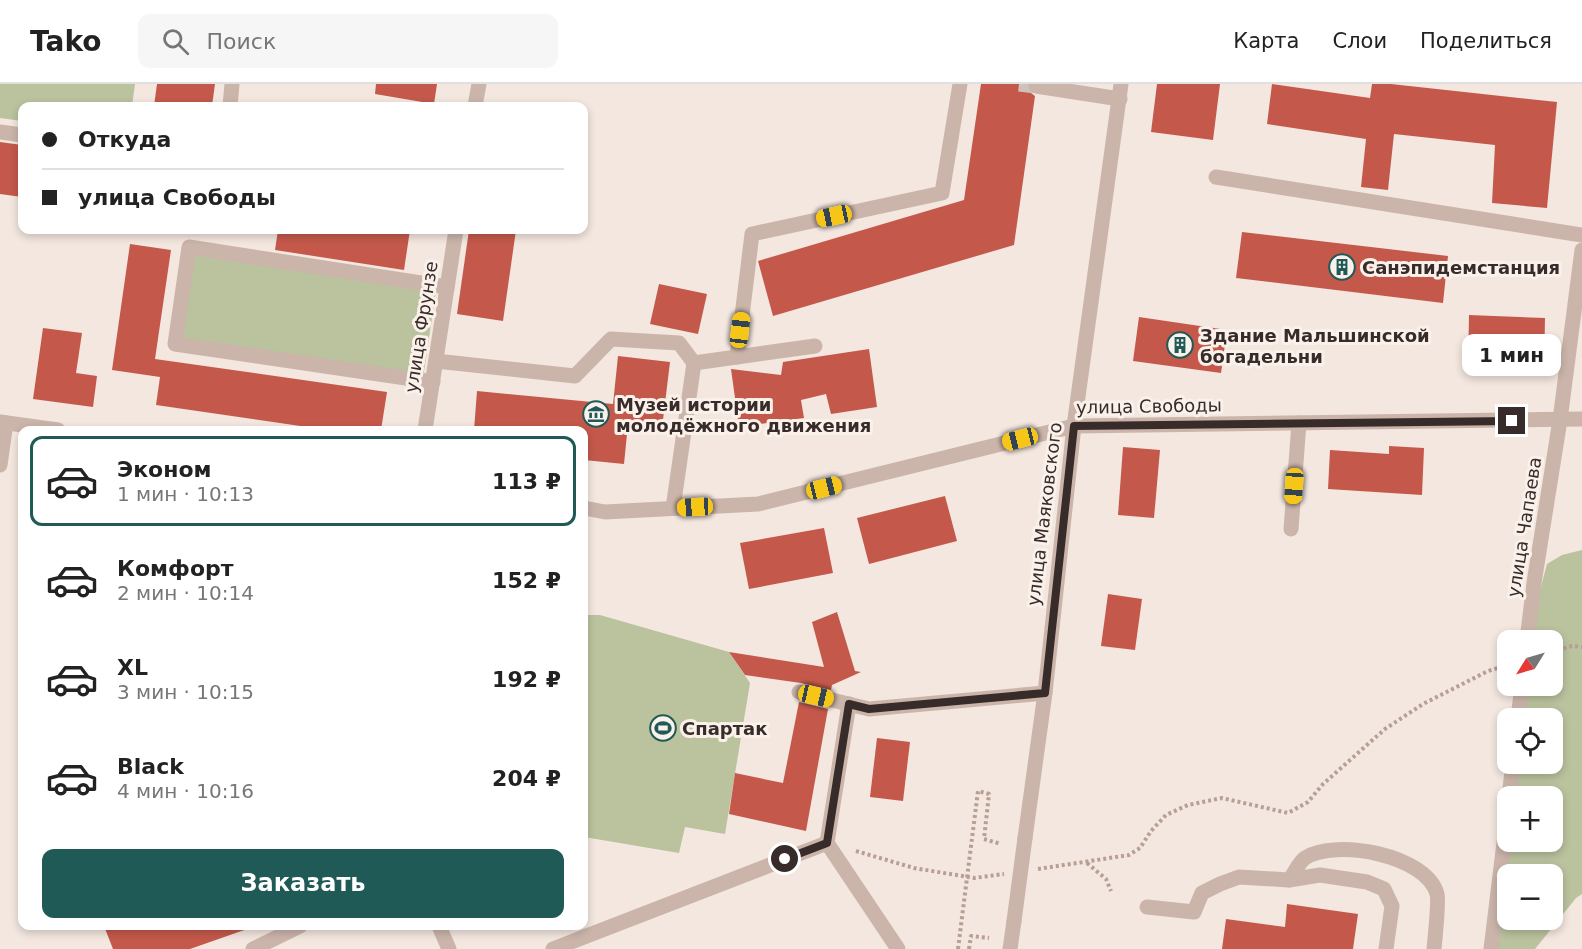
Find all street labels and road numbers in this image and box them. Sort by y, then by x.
street label: улица Фрунзе [400,260,442,394]
street label: улица Свободы [1076,394,1222,418]
street label: улица Маяковского [1022,421,1066,607]
street label: улица Чапаева [1503,455,1545,599]

